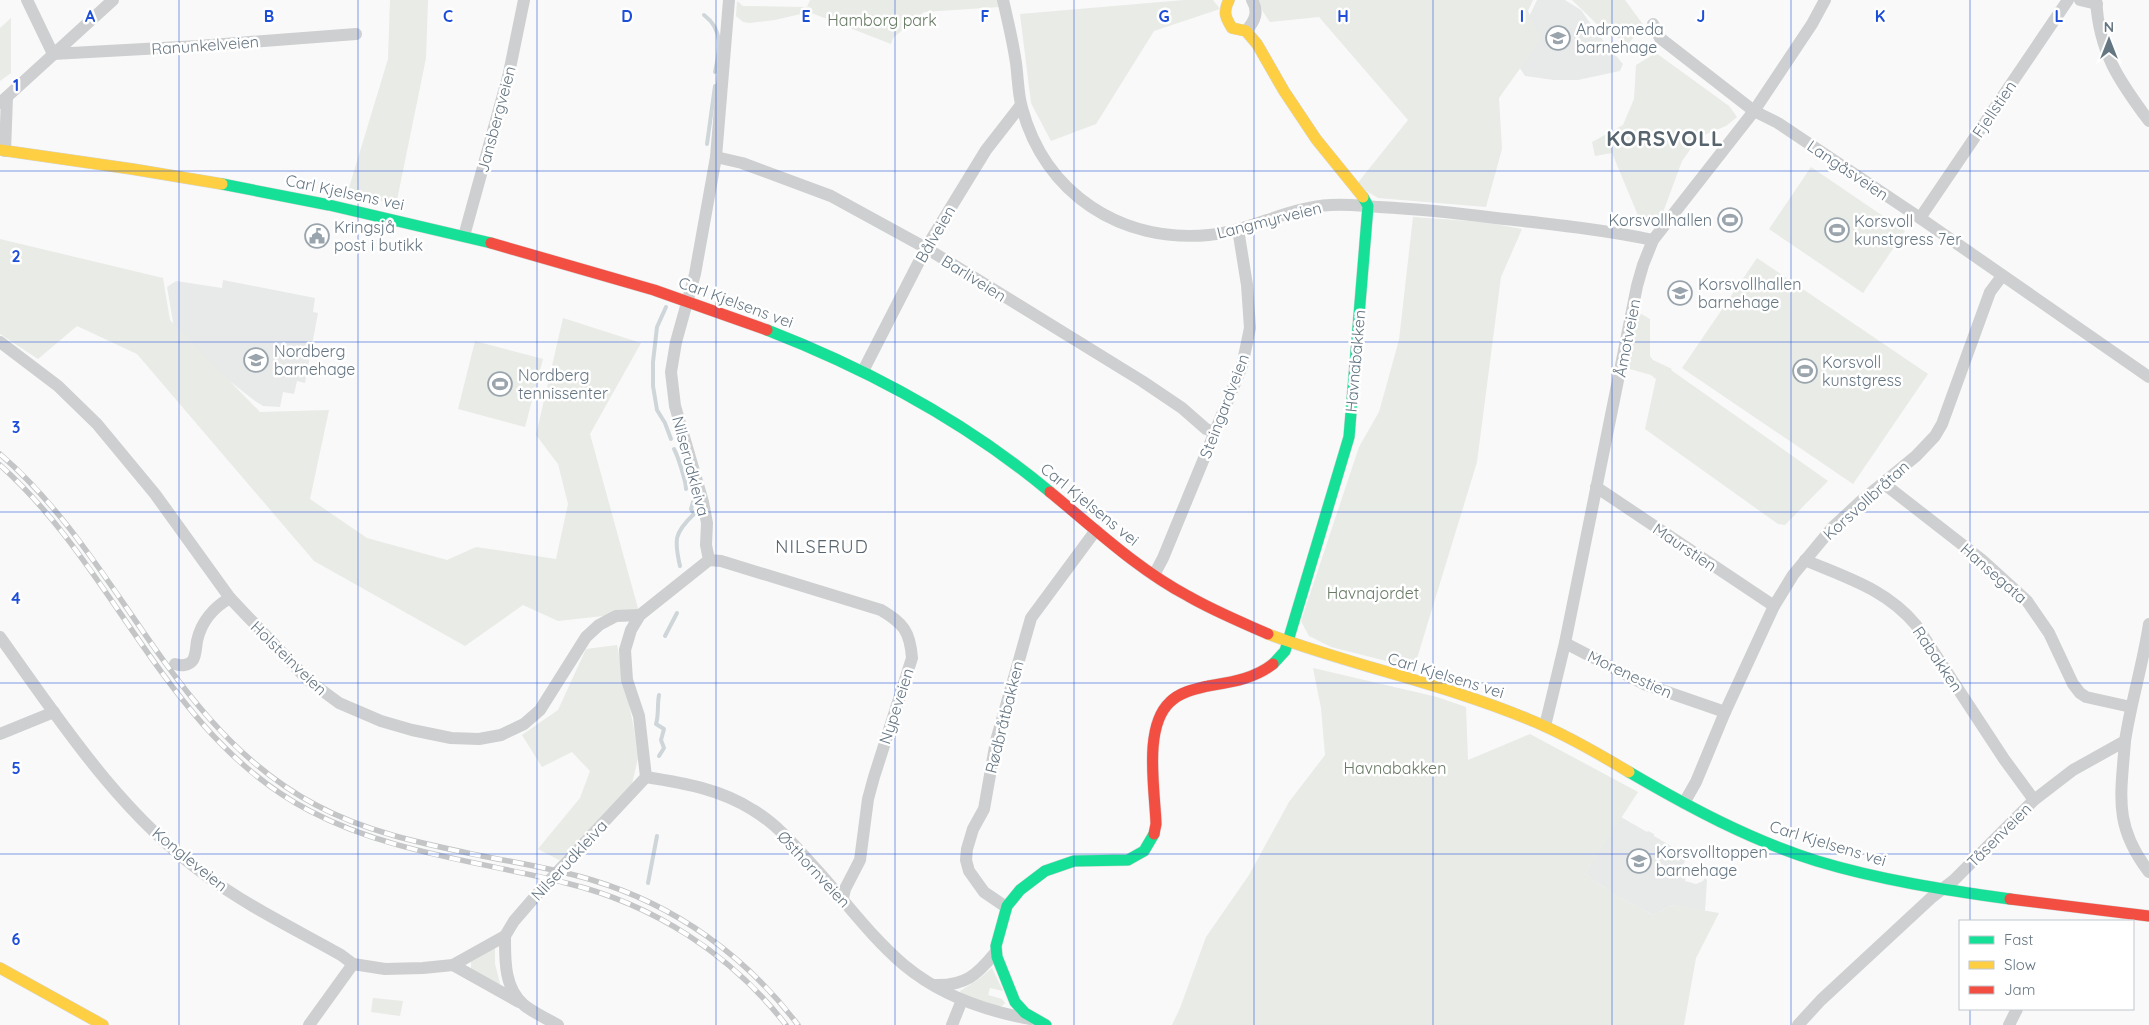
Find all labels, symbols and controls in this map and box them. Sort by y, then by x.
text: A [85,6,96,26]
text: B [264,6,274,26]
text: C [443,6,453,26]
text: D [621,6,633,26]
text: E [801,6,811,26]
text: F [981,6,990,26]
text: G [1158,6,1170,26]
text: H [1337,6,1349,26]
text: I [1520,6,1524,26]
text: J [1697,6,1705,26]
text: K [1875,6,1885,26]
text: L [2055,6,2064,26]
park label: Hamborg park [827,10,937,30]
north arrow [2084,15,2134,65]
text: N [2104,18,2114,36]
place label: Andromeda barnehage [1576,19,1664,57]
school or university icon: Andromeda barnehage [1545,25,1571,51]
street label: Ranunkelveien [151,31,259,59]
street label: Jansbergveien [472,64,520,174]
text: 1 [13,75,19,95]
street label: Fjellstien [1968,77,2020,141]
district label: KORSVOLL [1606,125,1724,151]
street label: Langåsveien [1804,136,1892,204]
street label: Carl Kjelsens vei [284,170,406,214]
street label: Langmyrveien [1215,197,1323,243]
street label: Bålveien [911,202,959,266]
sports icon: Korsvollhallen [1717,207,1743,233]
place label: Korsvollhallen [1609,210,1712,230]
place label: Korsvoll kunstgress 7er [1854,211,1961,249]
place label: Kringsjå post i butikk [334,217,423,255]
sports icon: Korsvoll kunstgress 7er [1824,217,1850,243]
public building icon: Kringsjå post i butikk [304,223,330,249]
text: 2 [11,246,21,266]
street label: Barliveien [938,250,1010,306]
street label: Carl Kjelsens vei [676,272,796,332]
place label: Korsvollhallen barnehage [1698,274,1801,312]
school or university icon: Korsvollhallen barnehage [1667,280,1693,306]
street label: Åmotveien [1610,297,1644,379]
street label: Havnabakken [1341,309,1369,413]
place label: Nordberg barnehage [274,341,355,379]
school or university icon: Nordberg barnehage [243,347,269,373]
street label: Steingardveien [1195,351,1253,461]
place label: Korsvoll kunstgress [1822,352,1902,390]
sports icon: Korsvoll kunstgress [1792,358,1818,384]
place label: Nordberg tennissenter [518,365,608,403]
sports icon: Nordberg tennissenter [487,371,513,397]
street label: Nilserudkleiva [668,414,714,518]
text: 3 [12,417,20,437]
street label: Korsvollbråtan [1819,456,1913,544]
street label: Carl Kjelsens vei [1037,458,1143,550]
street label: Maurstien [1649,518,1721,576]
district label: NILSERUD [775,535,869,558]
street label: Hansegata [1957,539,2031,607]
park label: Havnajordet [1327,583,1419,603]
text: 4 [11,588,21,608]
street label: Holsteinveien [247,617,331,699]
street label: Rabakken [1909,622,1967,696]
street label: Morenestien [1585,646,1675,702]
street label: Carl Kjelsens vei [1385,648,1507,702]
street label: Rødbråtbakken [980,659,1028,775]
street label: Nypeveien [874,666,918,746]
text: 5 [11,758,21,778]
park label: Havnabakken [1344,758,1446,778]
street label: Tåsenveien [1963,799,2035,871]
street label: Nilserudkleiva [527,816,611,904]
street label: Carl Kjelsens vei [1767,816,1889,870]
street label: Kongleveien [148,823,232,895]
street label: Østhornveien [773,826,855,912]
place label: Korsvolltoppen barnehage [1656,842,1768,880]
school or university icon: Korsvolltoppen barnehage [1626,848,1652,874]
legend [1959,920,2134,1010]
text: 6 [12,929,21,949]
text: Fast [2004,930,2033,949]
text: Slow [2004,955,2036,974]
text: Jam [2004,980,2035,999]

